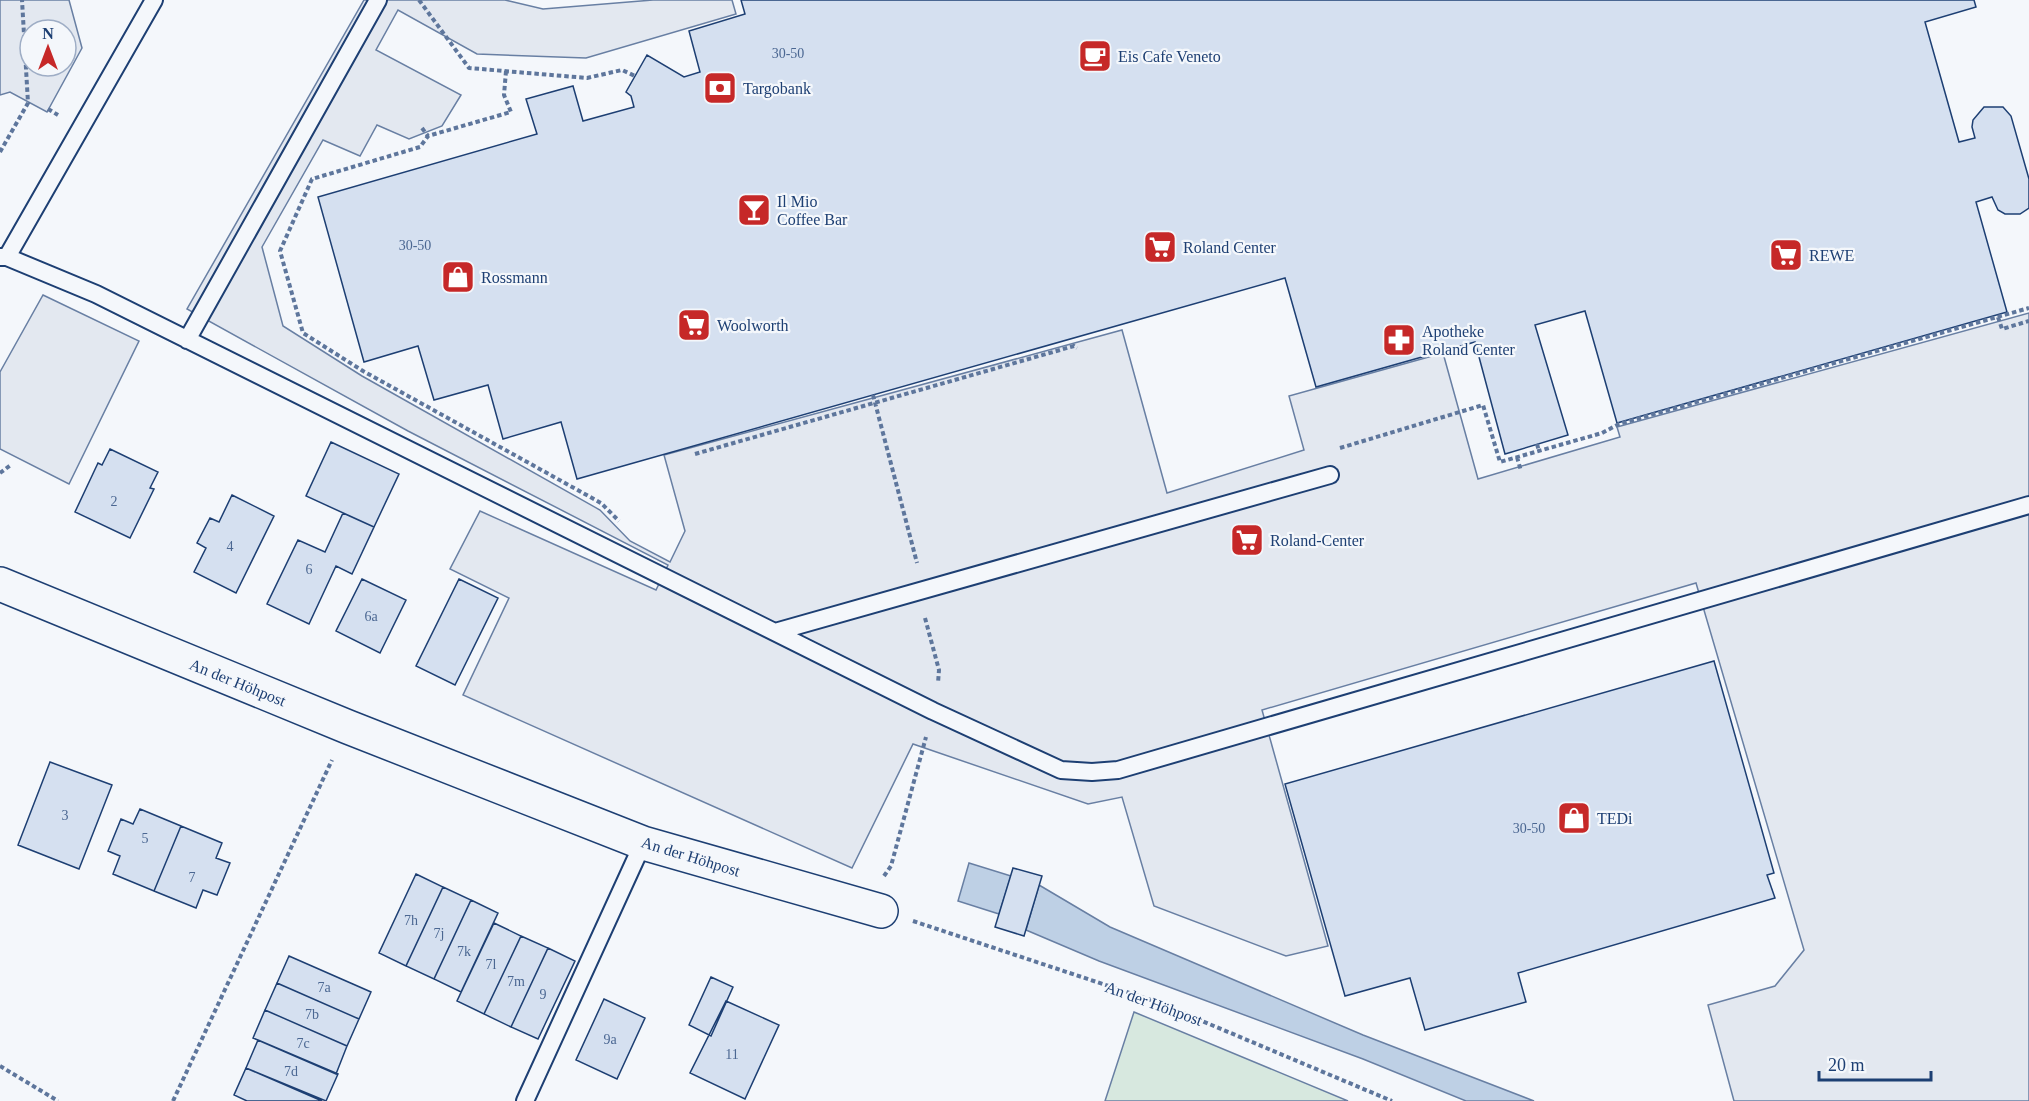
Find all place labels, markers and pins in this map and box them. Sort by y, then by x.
cafe icon: Eis Cafe Veneto [1077,38,1113,74]
place label: Eis Cafe Veneto [1118,48,1221,65]
bank icon: Targobank [702,70,738,106]
place label: Targobank [743,80,811,98]
bar icon: Il Mio Coffee Bar [736,192,772,228]
place label: Il Mio Coffee Bar [777,193,848,228]
supermarket icon: Roland Center [1142,229,1178,265]
supermarket icon: REWE [1768,237,1804,273]
place label: Roland Center [1183,239,1277,256]
place label: REWE [1809,247,1854,264]
shop icon: Rossmann [440,259,476,295]
place label: Rossmann [481,269,548,286]
supermarket icon: Woolworth [676,307,712,343]
place label: Woolworth [717,317,789,334]
pharmacy icon: Apotheke Roland Center [1381,322,1417,358]
place label: Apotheke Roland Center [1422,323,1516,358]
supermarket icon: Roland-Center [1229,522,1265,558]
place label: Roland-Center [1270,532,1365,549]
shop icon: TEDi [1556,800,1592,836]
place label: TEDi [1597,810,1633,827]

